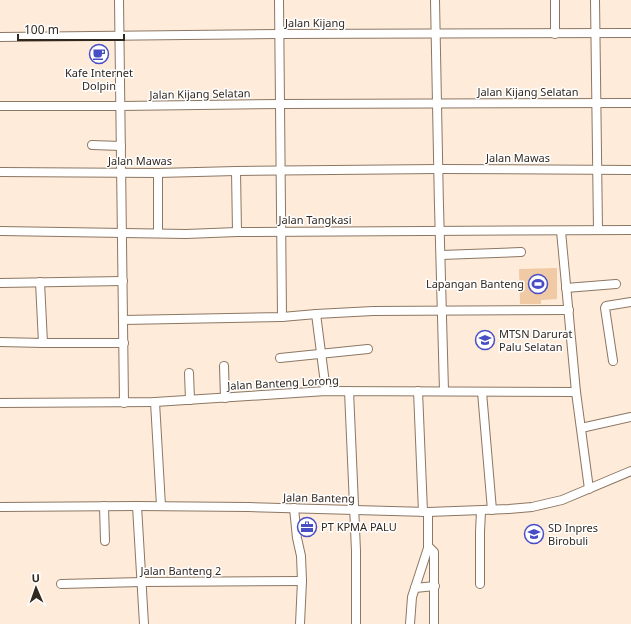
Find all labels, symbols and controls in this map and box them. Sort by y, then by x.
street label: Jalan Kijang [284,15,345,30]
scale bar [18,16,124,42]
text: 100 m [24,21,59,38]
cafe icon: Kafe Internet Dolpin [88,43,110,65]
place label: Kafe Internet Dolpin [65,65,133,93]
street label: Jalan Kijang Selatan [476,84,579,99]
street label: Jalan Kijang Selatan [148,85,251,102]
street label: Jalan Mawas [485,150,550,165]
street label: Jalan Mawas [107,153,172,168]
street label: Jalan Tangkasi [278,212,351,227]
sports icon: Lapangan Banteng [527,273,549,295]
place label: Lapangan Banteng [426,276,524,291]
place label: MTSN Darurat Palu Selatan [499,326,572,354]
school or university icon: MTSN Darurat Palu Selatan [474,329,496,351]
street label: Jalan Banteng Lorong [226,372,339,393]
street label: Jalan Banteng [282,489,355,506]
office icon: PT KPMA PALU [296,516,318,538]
place label: PT KPMA PALU [321,519,397,534]
place label: SD Inpres Birobuli [548,520,598,548]
school or university icon: SD Inpres Birobuli [523,523,545,545]
street label: Jalan Banteng 2 [140,563,221,578]
north arrow [16,568,56,608]
text: U [31,570,40,585]

